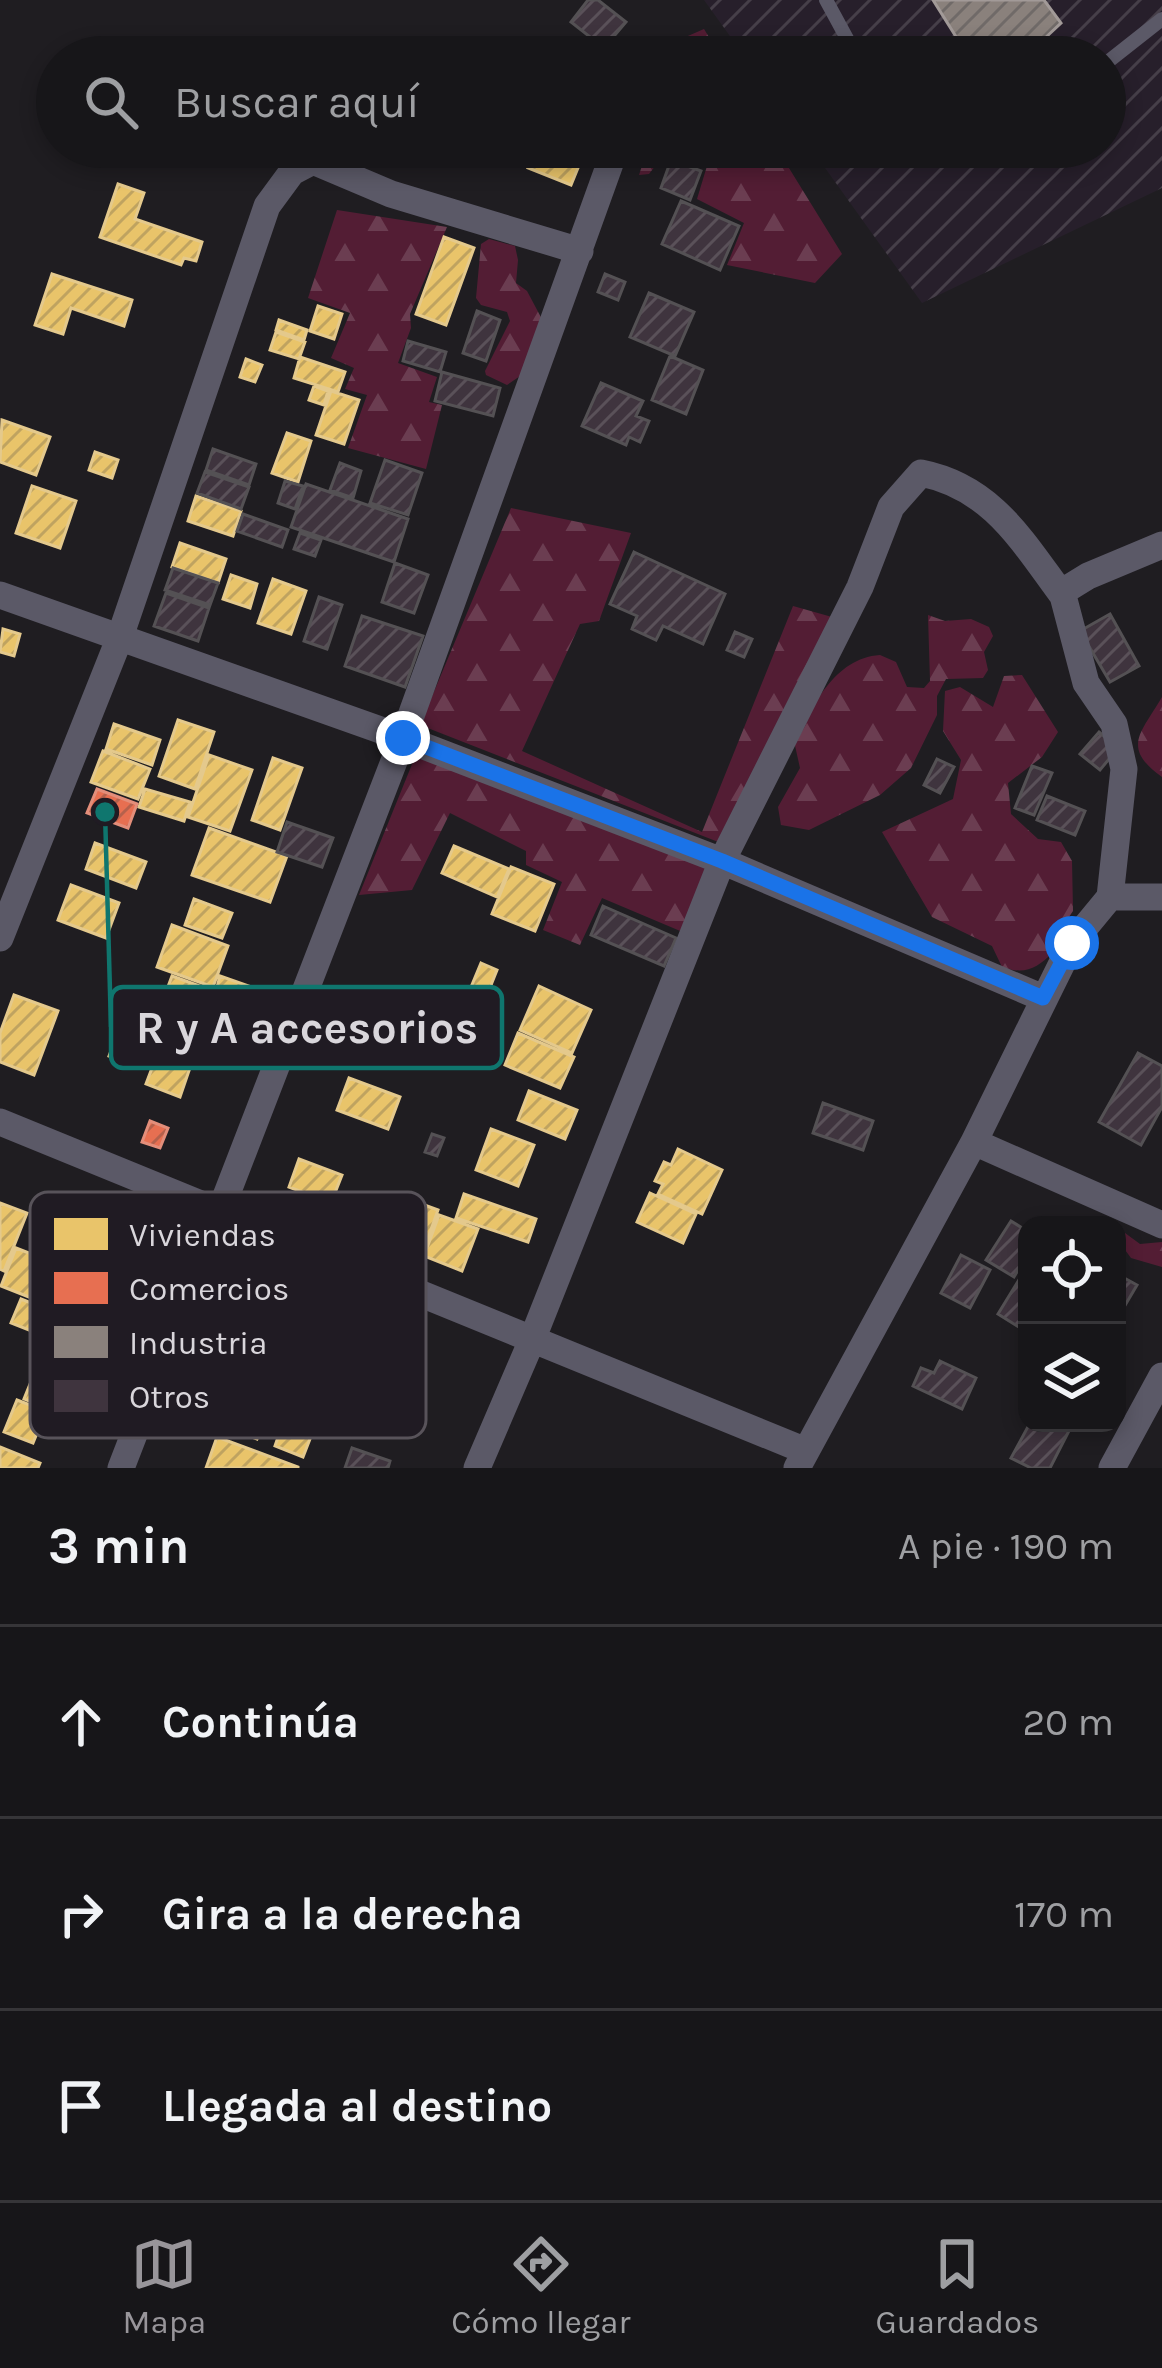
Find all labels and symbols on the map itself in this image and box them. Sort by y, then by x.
route end [376,711,430,765]
route start [1045,916,1099,970]
callout: R y A accesorios [111,987,502,1068]
text: R y A accesorios [136,1002,478,1055]
legend [30,1192,426,1438]
text: Viviendas [129,1216,276,1254]
text: Comercios [129,1270,289,1308]
text: Industria [129,1324,267,1362]
text: Otros [129,1378,210,1416]

